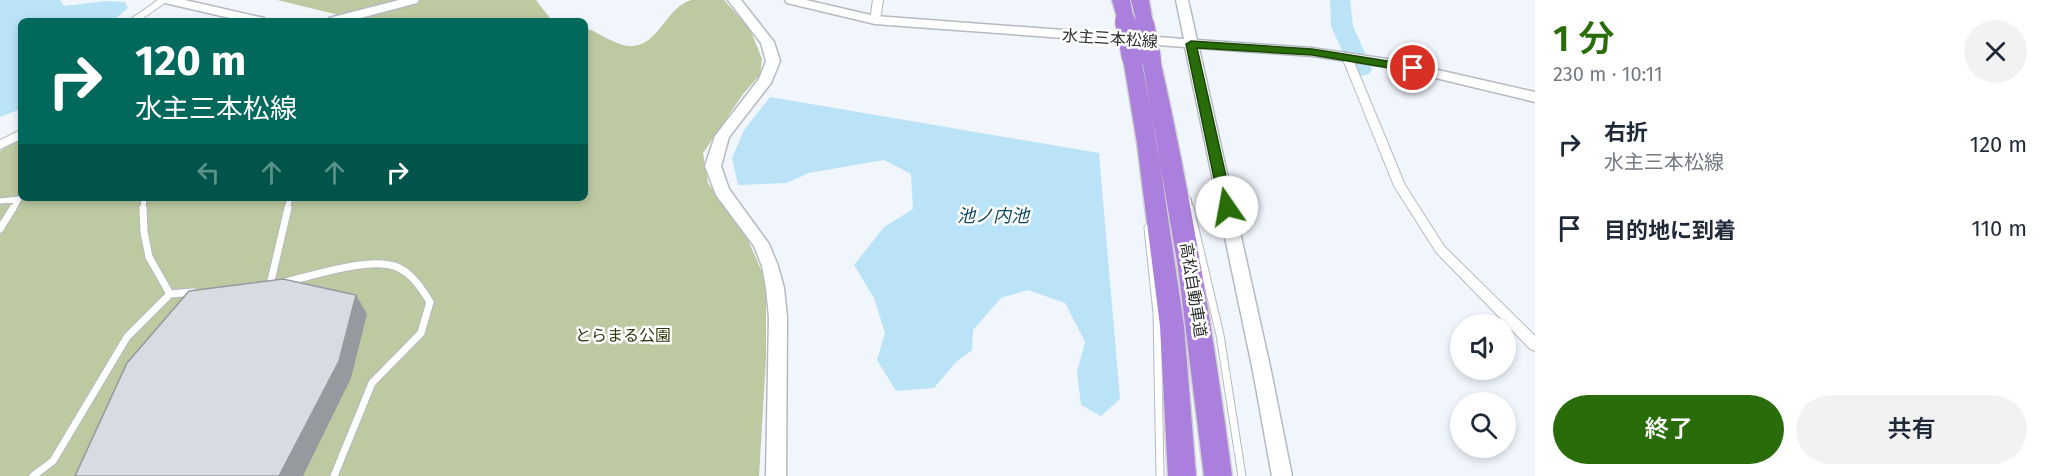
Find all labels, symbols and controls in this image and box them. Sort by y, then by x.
text: 1 分 [1553,17,1614,61]
button: close [1964,20,2027,83]
street label: 水主三本松線 [1061,26,1159,51]
text: 120 m [135,36,246,86]
icon: right [36,42,114,120]
pin [1387,42,1438,93]
icon: arrive [1396,51,1429,84]
text: 230 m · 10:11 [1553,62,1663,86]
text: 水主三本松線 [135,93,297,125]
text: 右折 [1604,119,1648,146]
icon: right [1553,128,1586,161]
text: 120 m [1970,131,2027,158]
text: 水主三本松線 [1604,150,1724,174]
icon: left [192,156,225,189]
icon: ahead [255,156,288,189]
icon: ahead [318,156,351,189]
icon: right [381,156,414,189]
position arrow [1195,175,1259,239]
water label: 池ノ内池 [957,205,1031,227]
icon: arrive [1553,212,1586,245]
text: 110 m [1971,215,2027,242]
text: 目的地に到着 [1604,217,1736,244]
street label: 高松自動車道 [1177,241,1210,339]
map controls [1450,314,1516,458]
button: sound [1450,314,1516,380]
park label: とらまる公園 [575,326,671,345]
button: search [1450,392,1516,458]
button: 終了 [1553,395,1784,464]
button: 共有 [1796,395,2027,464]

